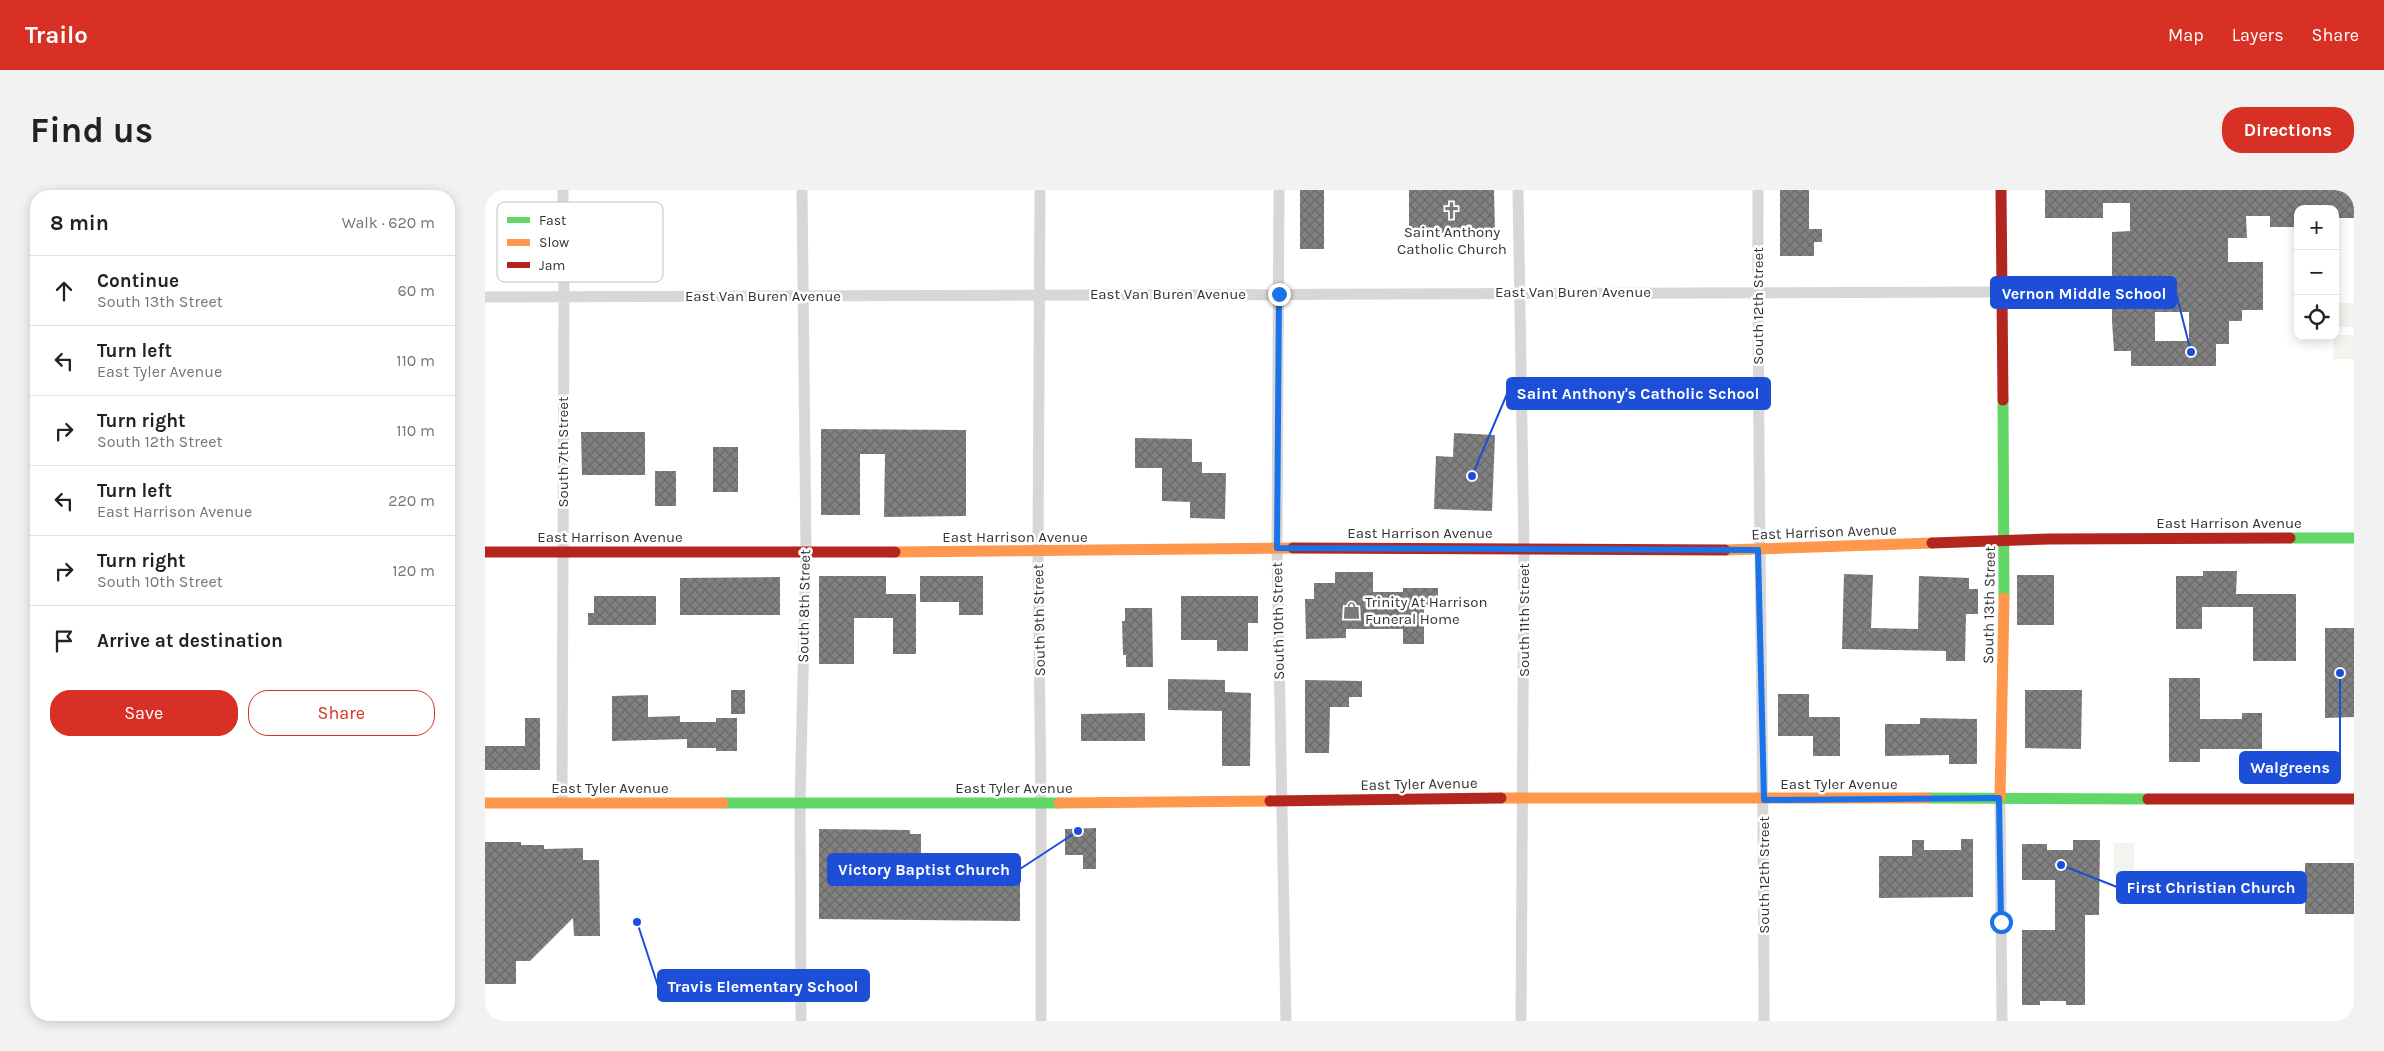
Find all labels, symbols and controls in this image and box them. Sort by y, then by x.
text: Trailo [25,21,88,49]
text: Map [2168,24,2204,46]
text: Layers [2232,24,2284,46]
text: Share [2312,24,2359,46]
button: Directions [2222,107,2354,153]
text: Find us [30,110,153,151]
church icon: Saint Anthony Catholic Church [1442,201,1462,221]
legend [497,202,663,282]
map controls [2294,205,2339,340]
button: + [2294,205,2339,250]
text: 8 min [50,211,109,235]
text: Fast [539,212,566,229]
text: Walk · 620 m [342,213,435,232]
place label: Saint Anthony Catholic Church [1397,223,1507,258]
text: Slow [539,234,569,251]
street label: South 12th Street [1749,247,1767,365]
button: − [2294,250,2339,295]
text: Jam [539,257,565,274]
text: Continue [97,270,179,292]
icon: ahead [50,277,78,305]
callout: Vernon Middle School [1991,277,2176,308]
text: 60 m [398,281,435,300]
route end [1268,283,1291,306]
street label: East Van Buren Avenue [1495,283,1651,301]
text: Vernon Middle School [2002,284,2166,303]
street label: East Van Buren Avenue [1090,285,1246,303]
street label: East Van Buren Avenue [685,287,841,305]
text: South 13th Street [97,292,223,311]
button: locate [2294,295,2339,340]
text: Turn left [97,340,172,362]
icon: left [50,347,78,375]
text: 110 m [396,351,435,370]
text: East Tyler Avenue [97,362,222,381]
callout: Saint Anthony's Catholic School [1507,378,1770,409]
text: Saint Anthony's Catholic School [1517,384,1759,403]
street label: South 7th Street [554,396,572,508]
text: Turn right [97,410,186,432]
icon: right [50,417,78,445]
text: 110 m [396,421,435,440]
text: South 12th Street [97,432,223,451]
text: Turn left [97,480,172,502]
icon: left [50,487,78,515]
text: 220 m [388,491,435,510]
text: East Harrison Avenue [97,502,252,521]
street label: East Harrison Avenue [2156,514,2302,532]
street label: East Harrison Avenue [1751,520,1897,544]
street label: East Harrison Avenue [1347,524,1493,542]
street label: East Harrison Avenue [537,528,683,546]
street label: East Harrison Avenue [942,528,1088,546]
street label: South 13th Street [1979,546,1999,664]
street label: South 8th Street [794,549,814,663]
text: Turn right [97,550,186,572]
icon: right [50,557,78,585]
text: 120 m [392,561,435,580]
street label: South 10th Street [1268,562,1288,680]
street label: South 9th Street [1029,563,1049,677]
street label: South 11th Street [1515,563,1533,677]
text: South 10th Street [97,572,223,591]
place label: Trinity At Harrison Funeral Home [1365,593,1488,628]
shop icon: Trinity At Harrison Funeral Home [1341,601,1361,621]
icon: arrive [50,627,78,655]
text: Arrive at destination [97,630,283,652]
button: Save [50,690,238,736]
button: Share [248,690,435,736]
callout: Walgreens [2240,752,2340,783]
text: Walgreens [2250,758,2330,777]
street label: East Tyler Avenue [1360,774,1478,794]
street label: East Tyler Avenue [1780,775,1898,793]
street label: East Tyler Avenue [551,779,669,797]
street label: East Tyler Avenue [955,779,1073,797]
street label: South 12th Street [1755,816,1773,934]
callout: Victory Baptist Church [828,854,1020,885]
text: Victory Baptist Church [838,860,1010,879]
callout: First Christian Church [2117,872,2306,903]
text: First Christian Church [2127,878,2295,897]
route start [1990,911,2013,934]
callout: Travis Elementary School [658,970,869,1001]
text: Travis Elementary School [668,977,858,996]

